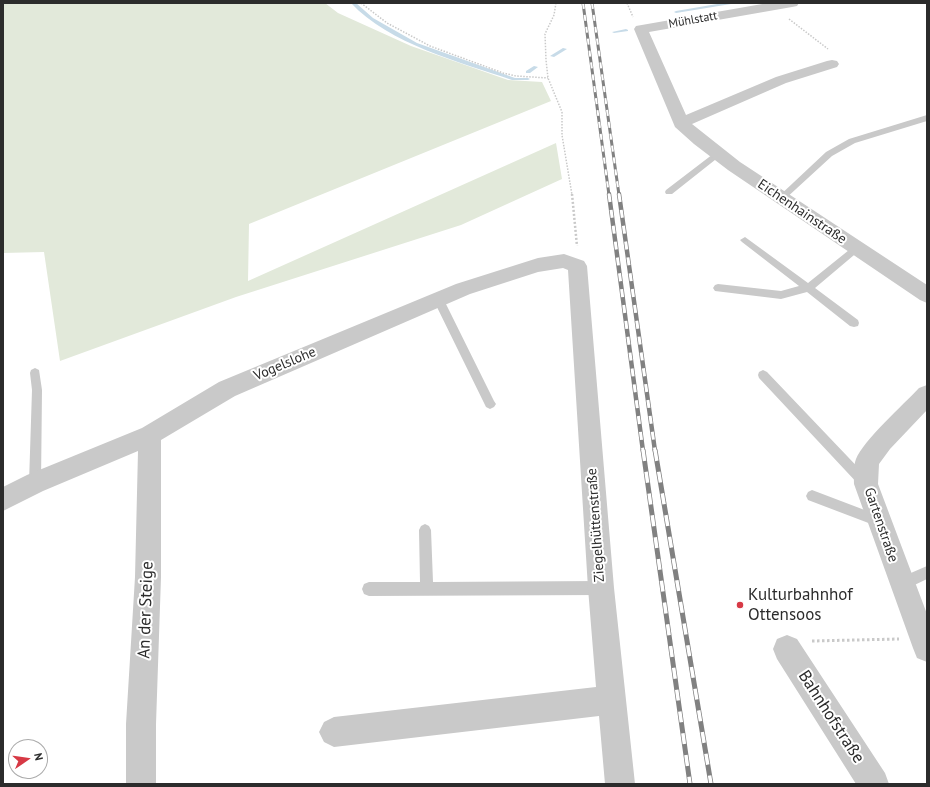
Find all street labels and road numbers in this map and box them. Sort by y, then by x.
street label: Mühlstatt [668,9,718,31]
street label: Eichenhainstraße [754,176,850,248]
street label: Vogelslohe [252,343,318,385]
street label: Ziegelhüttenstraße [584,467,608,583]
street label: Gartenstraße [860,485,902,565]
street label: An der Steige [134,561,158,659]
street label: Bahnhofstraße [793,667,869,767]

